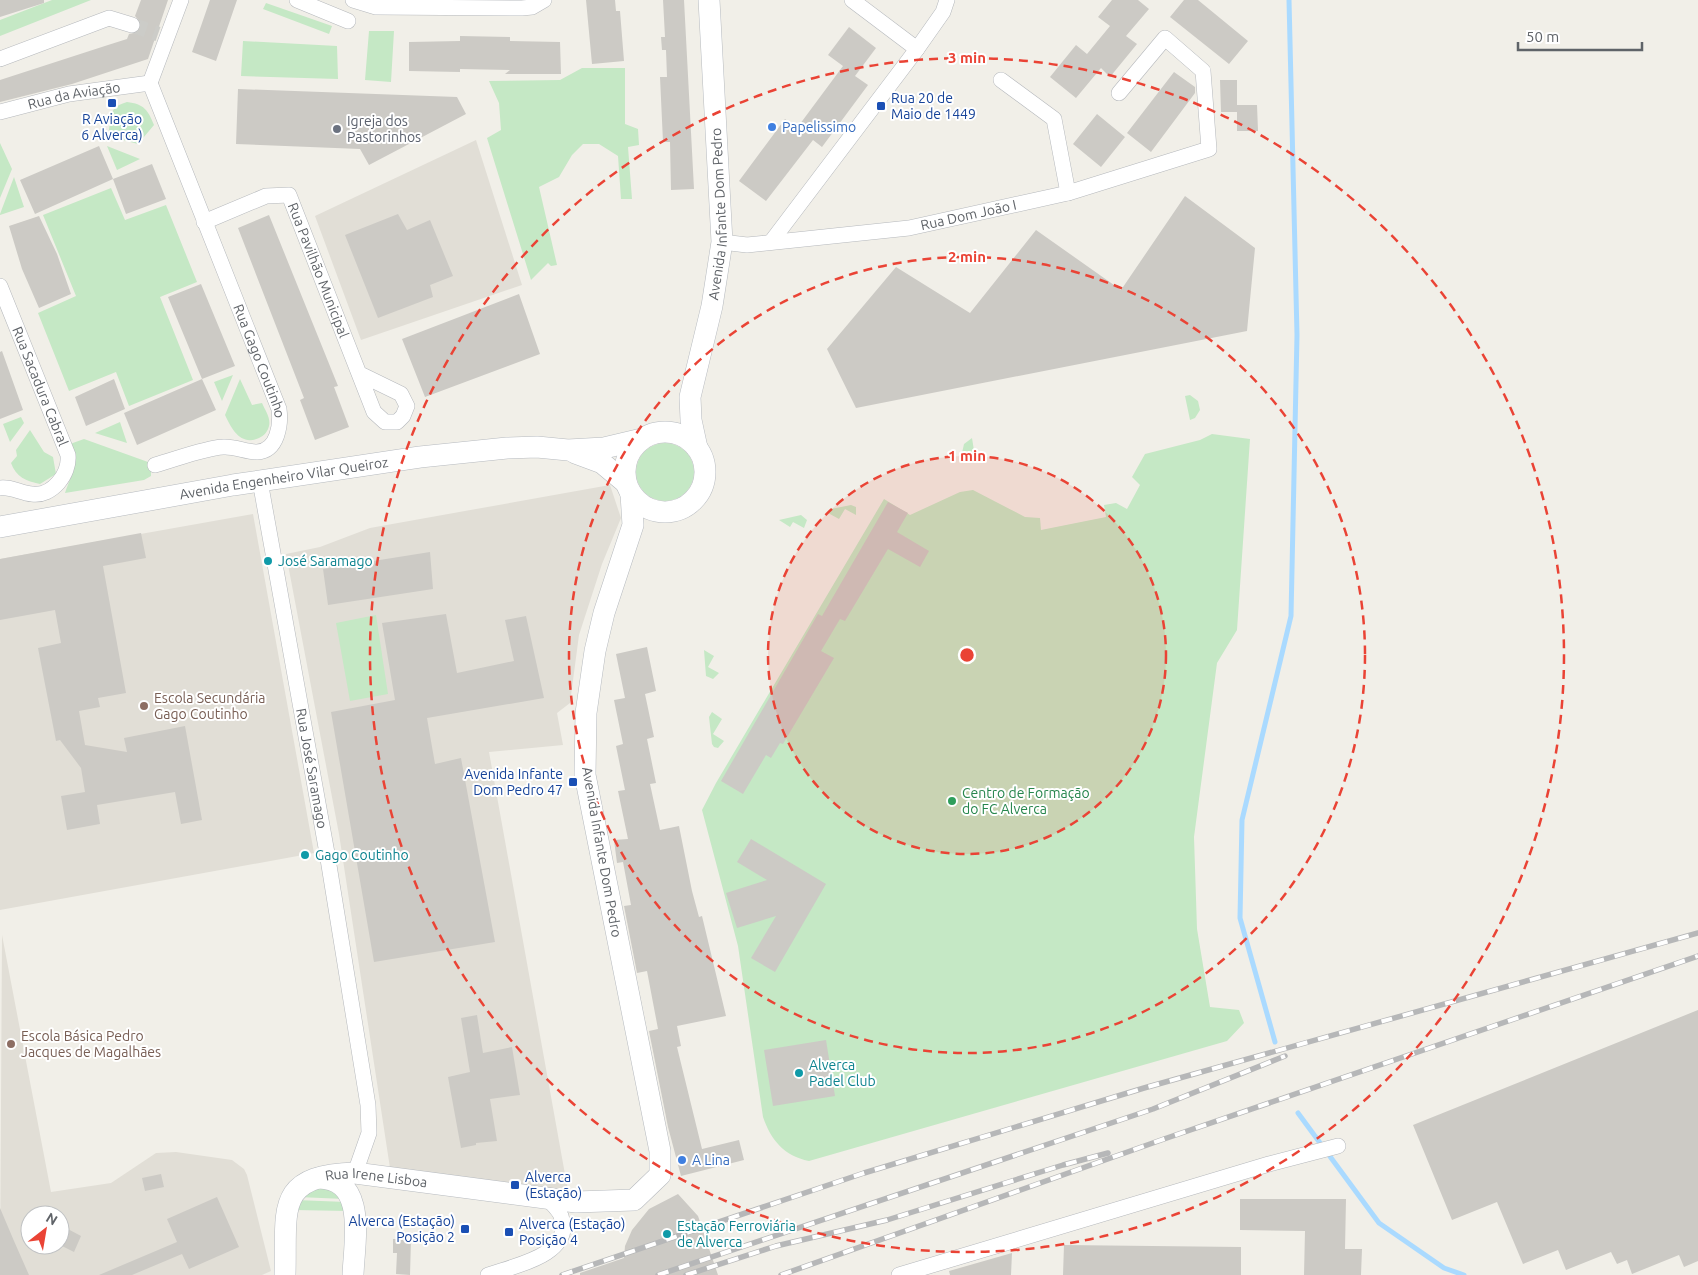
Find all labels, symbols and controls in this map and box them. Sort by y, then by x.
scale bar [1518,20,1642,52]
text: 50 m [1526,28,1559,45]
text: 3 min [948,49,986,66]
street label: Rua da Aviação [26,79,121,112]
place label: Rua 20 de Maio de 1449 [891,90,976,122]
marker: R Aviação 6 Alverca) [106,97,118,109]
marker: Rua 20 de Maio de 1449 [875,100,887,112]
place label: R Aviação 6 Alverca) [81,111,143,143]
place label: Igreja dos Pastorinhos [347,113,421,145]
place label: Papelissimo [782,119,856,135]
marker: Papelissimo [766,121,778,133]
marker: Igreja dos Pastorinhos [331,123,343,135]
street label: Avenida Infante Dom Pedro [705,127,730,301]
street label: Rua Dom João I [919,197,1018,233]
street label: Rua Pavilhão Municipal [285,200,352,340]
text: 2 min [948,248,986,265]
street label: Rua Gago Coutinho [230,302,288,418]
street label: Rua Sacadura Cabral [9,324,72,449]
text: 1 min [948,447,986,464]
street label: Avenida Engenheiro Vilar Queiroz [178,454,389,503]
place label: José Saramago [278,553,373,569]
marker: José Saramago [262,555,274,567]
centre of rings [958,646,976,664]
place label: Escola Secundária Gago Coutinho [154,690,266,722]
marker: Escola Secundária Gago Coutinho [138,700,150,712]
street label: Rua José Saramago [293,707,330,830]
place label: Avenida Infante Dom Pedro 47 [464,766,563,798]
street label: Avenida Infante Dom Pedro [579,766,625,938]
marker: Avenida Infante Dom Pedro 47 [567,776,579,788]
place label: Centro de Formação do FC Alverca [962,785,1090,817]
marker: Centro de Formação do FC Alverca [946,795,958,807]
place label: Gago Coutinho [315,847,409,863]
marker: Gago Coutinho [299,849,311,861]
place label: Escola Básica Pedro Jacques de Magalhães [21,1028,161,1060]
marker: Escola Básica Pedro Jacques de Magalhães [5,1038,17,1050]
place label: Alverca Padel Club [809,1057,876,1089]
marker: Alverca Padel Club [793,1067,805,1079]
place label: A Lina [692,1152,730,1168]
marker: A Lina [676,1154,688,1166]
street label: Rua Irene Lisboa [324,1165,428,1190]
place label: Alverca (Estação) [525,1169,582,1201]
marker: Alverca (Estação) [509,1179,521,1191]
north arrow [20,1205,70,1255]
text: N [43,1209,60,1228]
place label: Alverca (Estação) Posição 2 [349,1213,455,1245]
place label: Alverca (Estação) Posição 4 [519,1216,625,1248]
place label: Estação Ferroviária de Alverca [677,1218,796,1250]
marker: Alverca (Estação) Posição 2 [459,1223,471,1235]
marker: Alverca (Estação) Posição 4 [503,1226,515,1238]
marker: Estação Ferroviária de Alverca [661,1228,673,1240]

